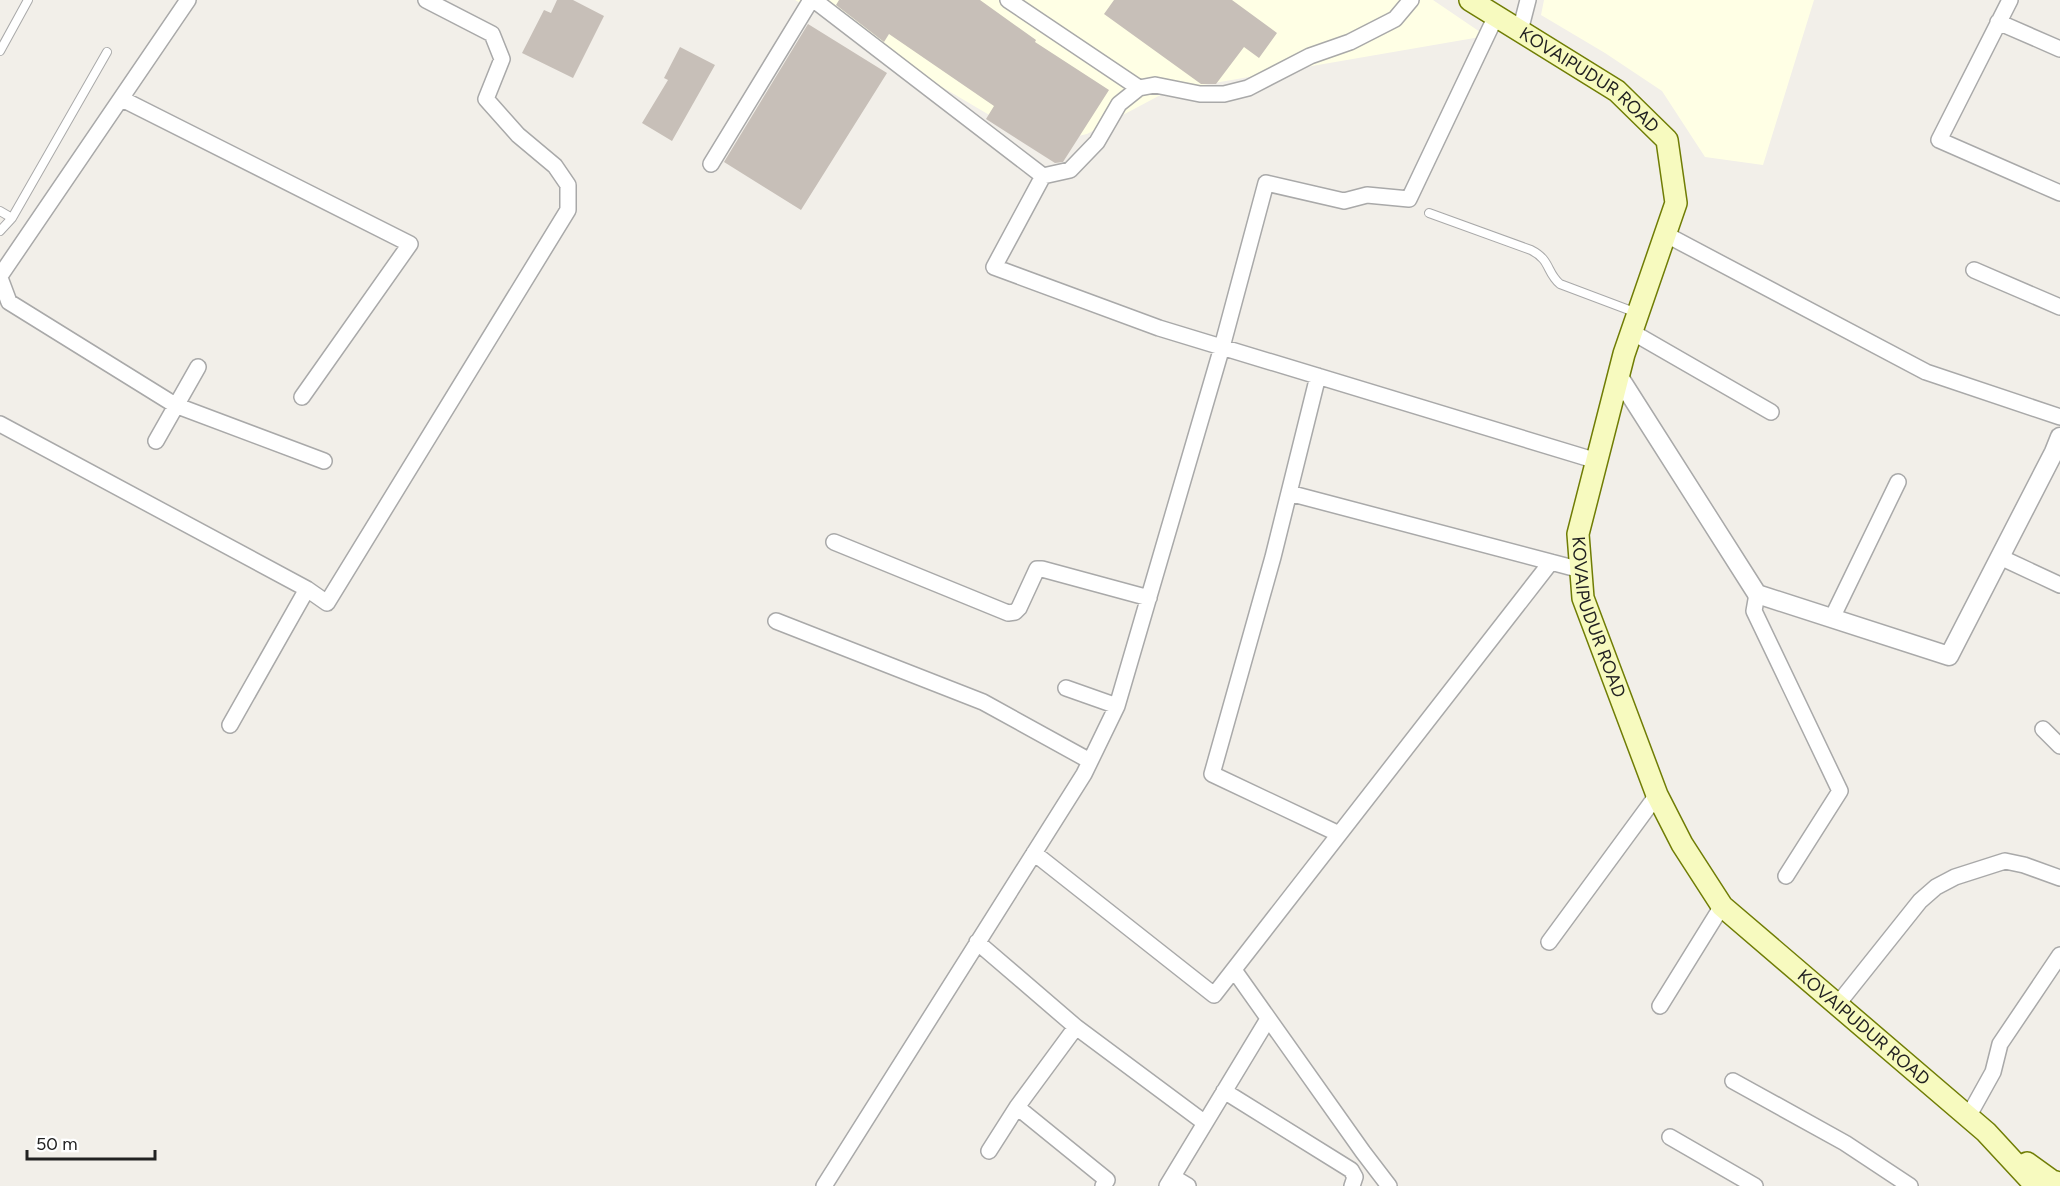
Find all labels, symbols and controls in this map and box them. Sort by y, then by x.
street label: KOVAIPUDUR ROAD [1515,22,1664,137]
street label: KOVAIPUDUR ROAD [1567,535,1630,701]
street label: KOVAIPUDUR ROAD [1793,965,1934,1090]
scale bar [27,1123,154,1161]
text: 50 m [36,1133,78,1155]

